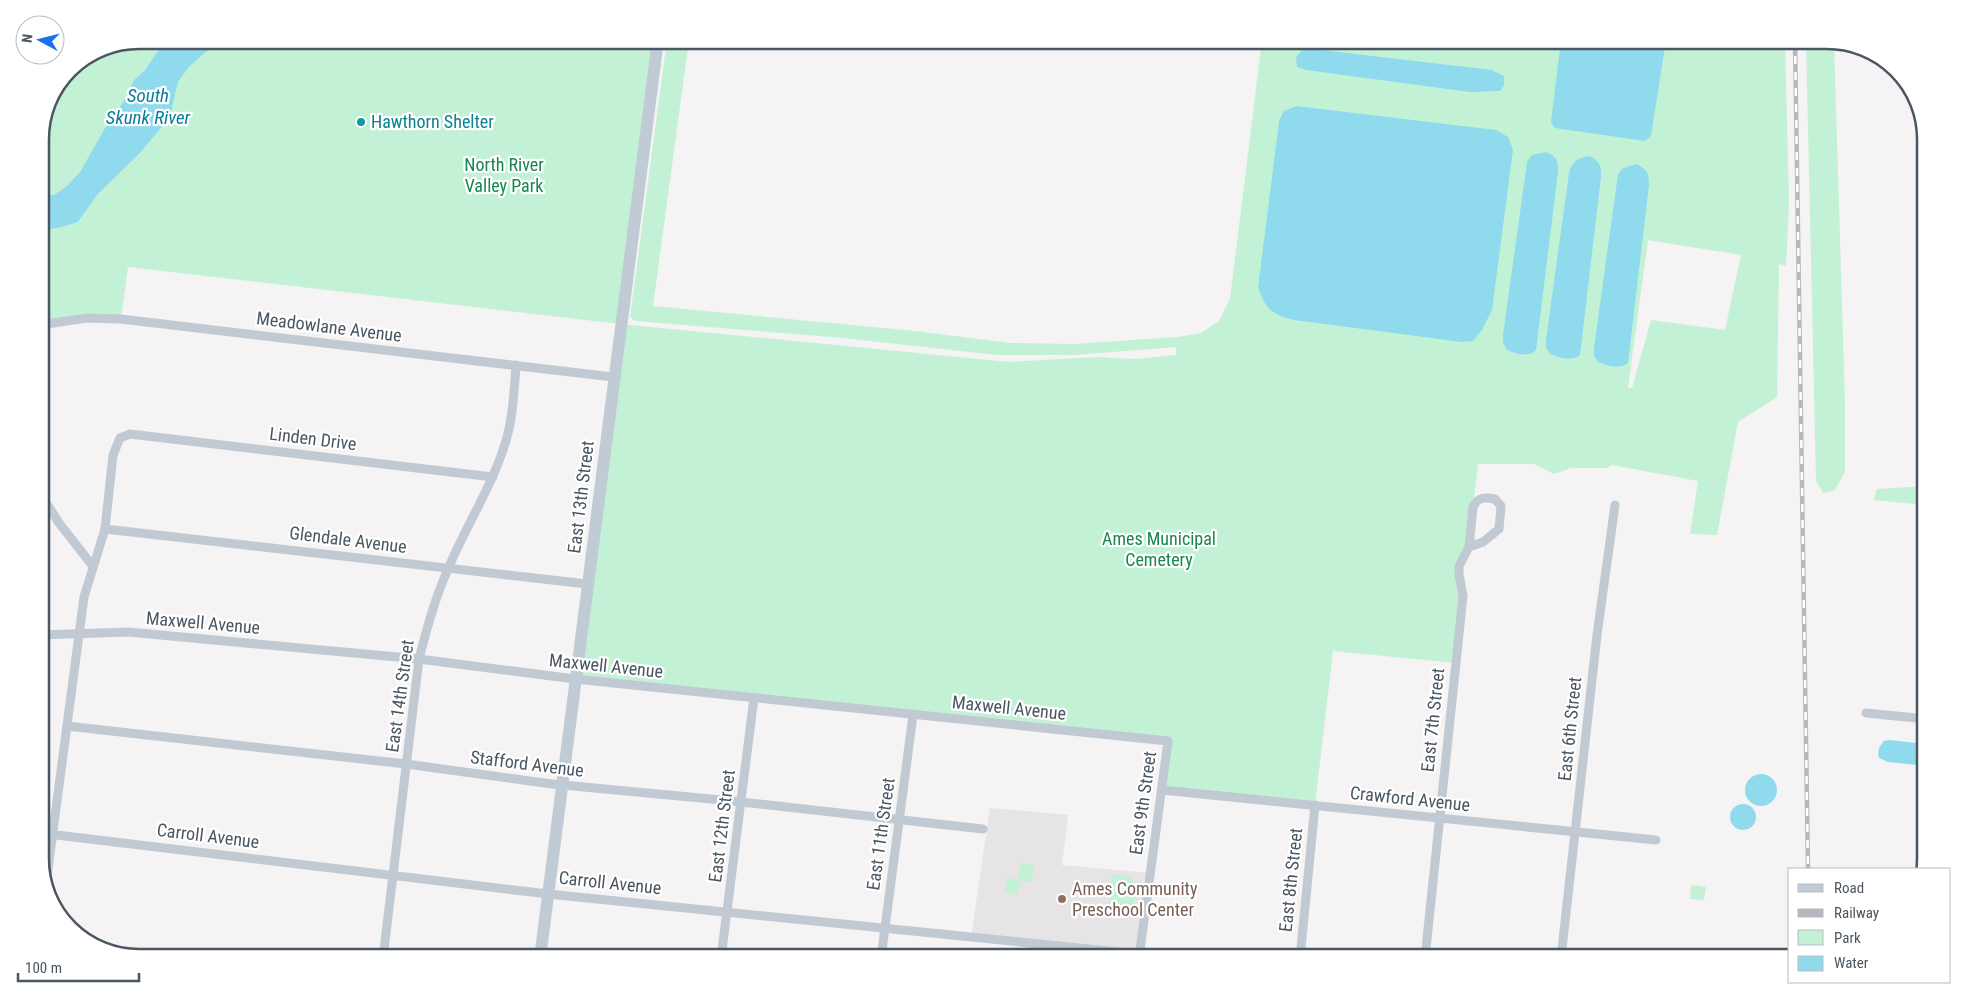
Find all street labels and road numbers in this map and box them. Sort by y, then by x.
street label: Meadowlane Avenue [255,307,403,346]
street label: Linden Drive [268,423,358,454]
street label: East 13th Street [563,439,598,554]
street label: Glendale Avenue [288,522,408,557]
street label: Maxwell Avenue [145,607,261,638]
street label: East 14th Street [381,638,418,754]
street label: Maxwell Avenue [548,649,664,682]
street label: East 7th Street [1417,667,1448,773]
street label: East 6th Street [1554,676,1585,782]
street label: Maxwell Avenue [951,691,1067,724]
street label: Stafford Avenue [469,746,585,781]
street label: East 9th Street [1125,750,1160,856]
street label: East 12th Street [704,768,739,883]
street label: East 11th Street [862,776,899,892]
street label: Crawford Avenue [1349,782,1471,815]
street label: Carroll Avenue [156,819,260,852]
street label: East 8th Street [1275,827,1306,933]
street label: Carroll Avenue [558,867,662,898]

